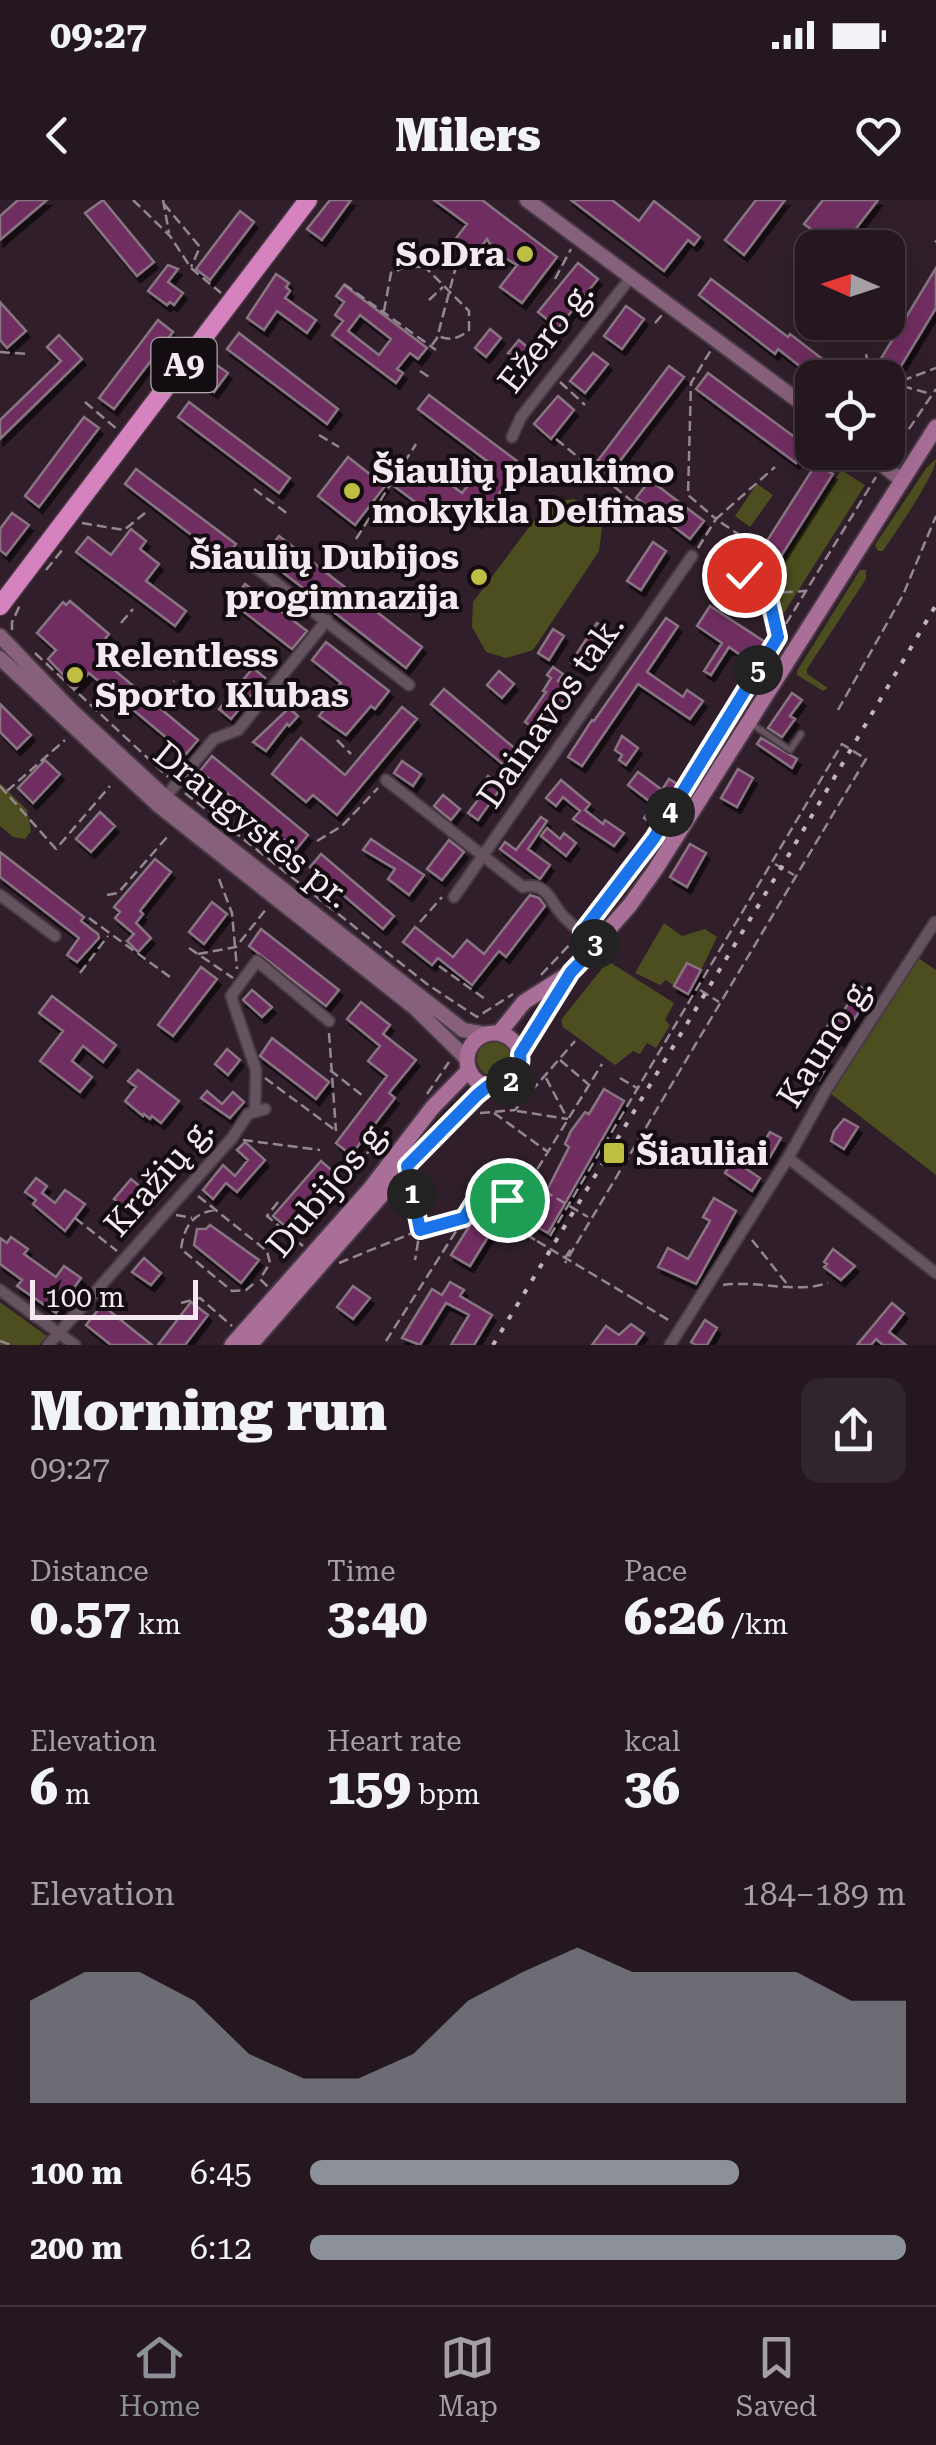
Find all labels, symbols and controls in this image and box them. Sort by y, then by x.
text: 09:27 [50,13,147,57]
icon: back [30,108,85,163]
icon: heart [851,108,906,163]
text: Milers [395,109,541,162]
north arrow [795,230,905,340]
map controls [795,230,905,470]
place label: SoDra [395,234,505,275]
marker: SoDra [514,243,536,265]
street label: Ežero g. [490,273,602,401]
road number: A9 [152,338,216,392]
button: locate [795,360,905,470]
place label: Šiaulių plaukimo mokykla Delfinas [372,451,685,532]
marker: Šiaulių plaukimo mokykla Delfinas [341,480,363,502]
pin [702,533,787,618]
place label: Šiaulių Dubijos progimnazija [189,537,459,618]
icon: check [717,548,772,603]
marker: Šiaulių Dubijos progimnazija [468,566,490,588]
street label: Dainavos tak. [469,606,633,816]
place label: Relentless Sporto Klubas [95,635,349,716]
pin: 5 [733,645,783,695]
text: 5 [750,653,766,686]
marker: Relentless Sporto Klubas [64,664,86,686]
street label: Draugystės pr. [145,733,359,917]
pin: 4 [645,787,695,837]
text: 4 [662,795,678,828]
pin: 3 [570,919,620,969]
text: 3 [587,927,603,960]
street label: Kauno g. [769,969,881,1115]
pin: 2 [486,1057,536,1107]
text: 2 [503,1065,519,1098]
street label: Kražių g. [96,1109,222,1245]
street label: Dubijos g. [258,1111,398,1265]
place label: Šiauliai [636,1133,769,1174]
marker: Šiauliai [601,1140,627,1166]
pin [465,1158,550,1243]
pin: 1 [387,1169,437,1219]
icon: arrive [480,1173,535,1228]
text: 1 [404,1177,420,1210]
scale bar [30,1275,198,1320]
text: 100 m [45,1281,125,1314]
button: share [801,1378,906,1483]
text: Morning run [30,1379,387,1443]
text: 09:27 [30,1449,110,1487]
text: Distance [30,1555,149,1588]
text: Time [327,1555,396,1588]
text: Pace [624,1555,687,1588]
text: 0.57 [30,1588,131,1646]
text: 3:40 [327,1588,428,1646]
text: 6:26 [624,1588,725,1646]
text: km [131,1608,181,1641]
text: /km [725,1608,788,1641]
text: Elevation [30,1725,157,1758]
text: Heart rate [327,1725,462,1758]
text: kcal [624,1725,680,1758]
text: 6 [30,1758,58,1816]
text: 159 [327,1758,411,1816]
text: 36 [624,1758,680,1816]
text: m [58,1778,91,1811]
text: bpm [411,1778,480,1811]
text: Elevation [30,1875,175,1913]
text: 184–189 m [742,1875,906,1913]
text: 100 m [30,2154,123,2192]
text: 6:45 [190,2154,252,2192]
text: 200 m [30,2229,123,2267]
text: 6:12 [190,2229,252,2267]
tab: Home [119,2330,200,2423]
tab: Map [438,2330,498,2423]
tab: Saved [736,2330,817,2423]

